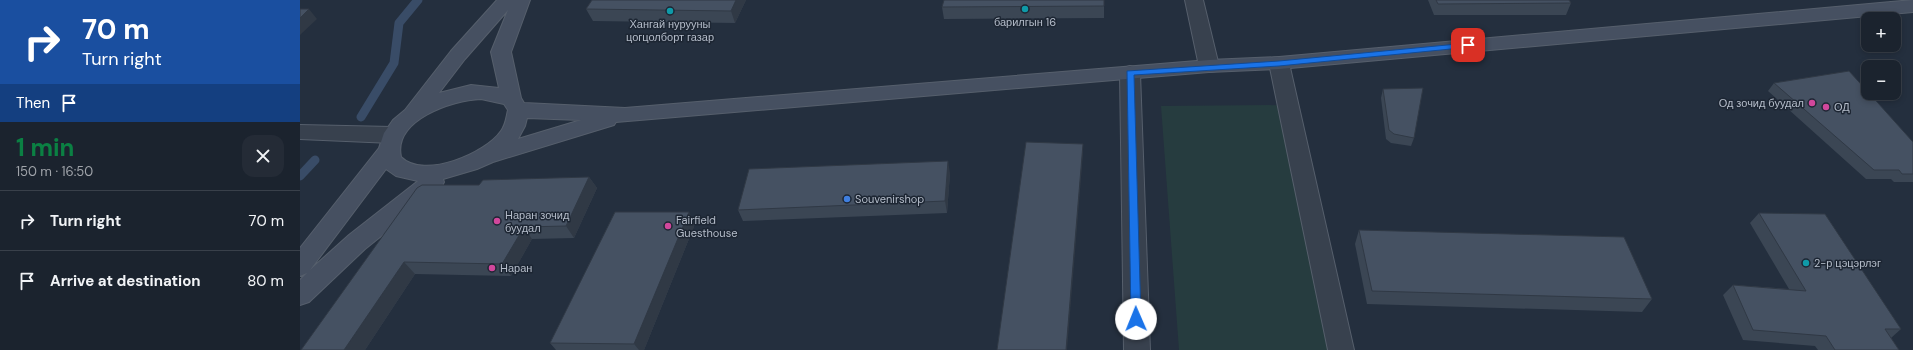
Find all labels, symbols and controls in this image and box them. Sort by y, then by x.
marker: барилгын 16 [1020,4,1030,14]
marker: Хангай нурууны цогцолборт газар [665,6,675,16]
text: 70 m [82,11,150,48]
map controls [1861,12,1901,100]
button: + [1861,12,1901,52]
place label: барилгын 16 [994,15,1056,29]
icon: right [16,16,68,68]
place label: Хангай нурууны цогцолборт газар [626,17,714,44]
pin [1451,28,1485,62]
icon: arrive [1457,34,1479,56]
text: Turn right [82,47,162,71]
button: − [1861,60,1901,100]
icon: arrive [58,92,80,114]
text: Then [16,93,50,113]
place label: Од зочид буудал [1719,96,1804,110]
marker: Од зочид буудал [1807,98,1817,108]
place label: ОД [1834,100,1850,114]
marker: ОД [1821,102,1831,112]
text: 1 min [16,132,74,163]
button: close [242,135,284,177]
text: 150 m · 16:50 [16,163,93,180]
place label: Souvenirshop [855,192,924,206]
marker: Souvenirshop [842,194,852,204]
place label: Наран зочид буудал [505,208,570,235]
icon: right [16,210,38,232]
text: Turn right [50,211,121,231]
text: 70 m [249,211,284,231]
place label: Fairfield Guesthouse [676,213,737,240]
marker: Наран зочид буудал [492,216,502,226]
marker: Fairfield Guesthouse [663,221,673,231]
place label: 2-р цэцэрлэг [1814,256,1881,270]
marker: 2-р цэцэрлэг [1801,258,1811,268]
place label: Наран [500,261,532,275]
marker: Наран [487,263,497,273]
icon: arrive [16,270,38,292]
text: Arrive at destination [50,271,201,291]
text: 80 m [247,271,284,291]
position arrow [1115,298,1157,340]

